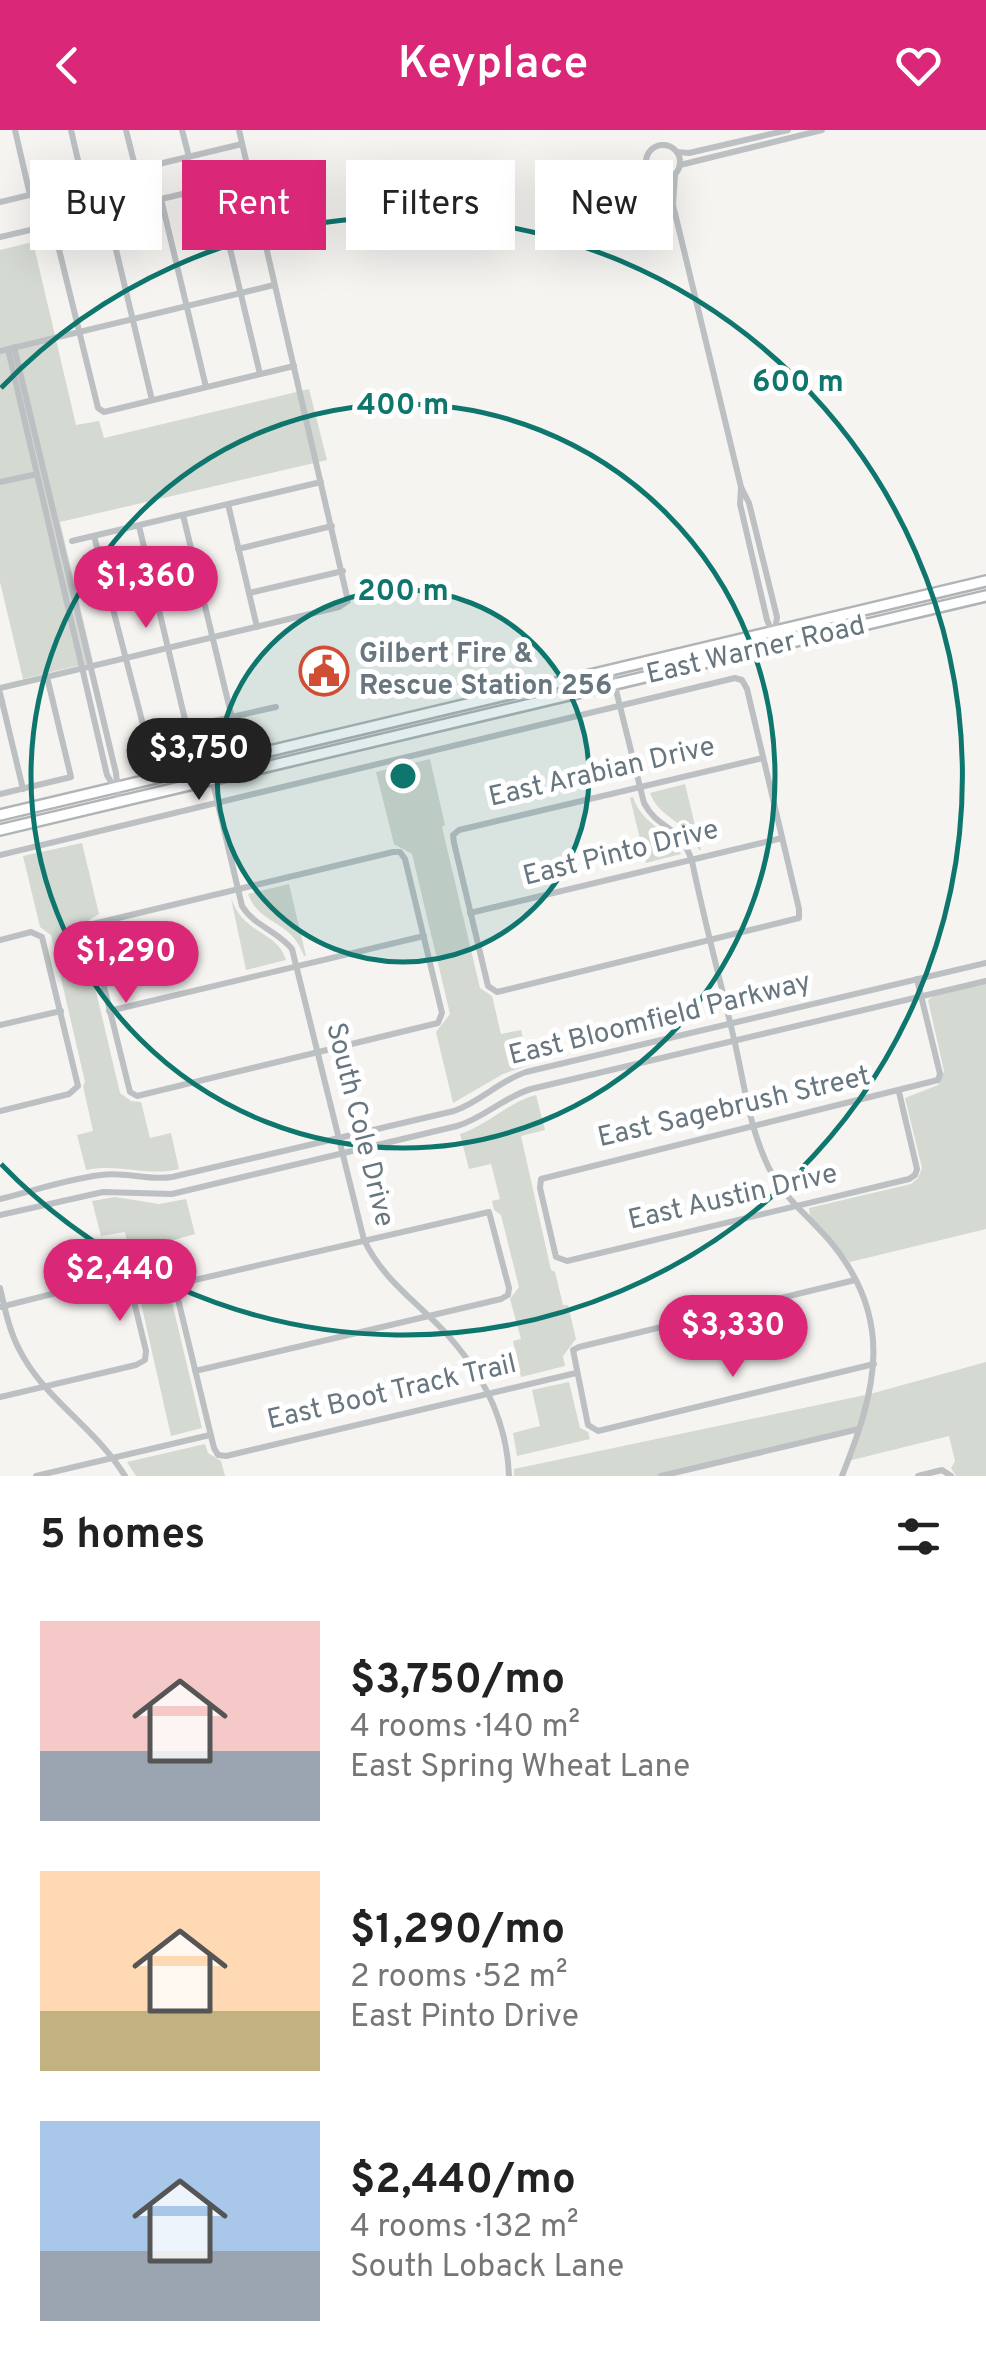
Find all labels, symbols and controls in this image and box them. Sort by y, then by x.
text: Keyplace [398,37,588,94]
icon: back [40,38,95,93]
icon: heart [891,38,946,93]
chip: Buy [30,160,162,250]
chip: Rent [182,160,326,250]
chip: Filters [346,160,515,250]
chip: New [535,160,673,250]
text: 600 m [752,365,844,402]
text: 400 m [357,388,449,425]
pin: $1,360 [65,546,227,631]
text: $1,360 [96,558,196,598]
text: 200 m [357,574,449,611]
street label: East Warner Road [643,608,869,694]
place label: Gilbert Fire & Rescue Station 256 [359,637,612,705]
public building icon: Gilbert Fire & Rescue Station 256 [298,645,350,697]
pin: $3,750 [118,718,280,803]
street label: East Arabian Drive [485,729,719,817]
text: $3,750 [149,730,249,770]
centre of rings [385,758,421,794]
street label: East Pinto Drive [519,812,723,896]
pin: $1,290 [45,921,207,1006]
text: $1,290 [76,933,176,973]
street label: East Bloomfield Parkway [505,965,815,1075]
street label: South Cole Drive [316,1019,402,1231]
street label: East Sagebrush Street [594,1059,874,1157]
street label: East Austin Drive [625,1156,841,1240]
pin: $2,440 [39,1239,201,1324]
text: $2,440 [65,1251,175,1291]
pin: $3,330 [652,1295,814,1380]
text: $3,330 [681,1307,785,1347]
street label: East Boot Track Trail [264,1347,520,1439]
icon: filters [891,1509,946,1564]
text: 5 homes [40,1510,205,1563]
text: $3,750/mo [350,1655,565,1708]
icon: home [120,1661,240,1781]
text: 4 rooms · 140 m² [350,1708,580,1748]
text: East Spring Wheat Lane [350,1748,690,1788]
text: $1,290/mo [350,1905,565,1958]
icon: home [120,1911,240,2031]
text: 2 rooms · 52 m² [350,1958,567,1998]
text: East Pinto Drive [350,1998,579,2038]
text: $2,440/mo [350,2155,576,2208]
icon: home [120,2161,240,2281]
text: 4 rooms · 132 m² [350,2208,579,2248]
text: South Loback Lane [350,2248,624,2288]

